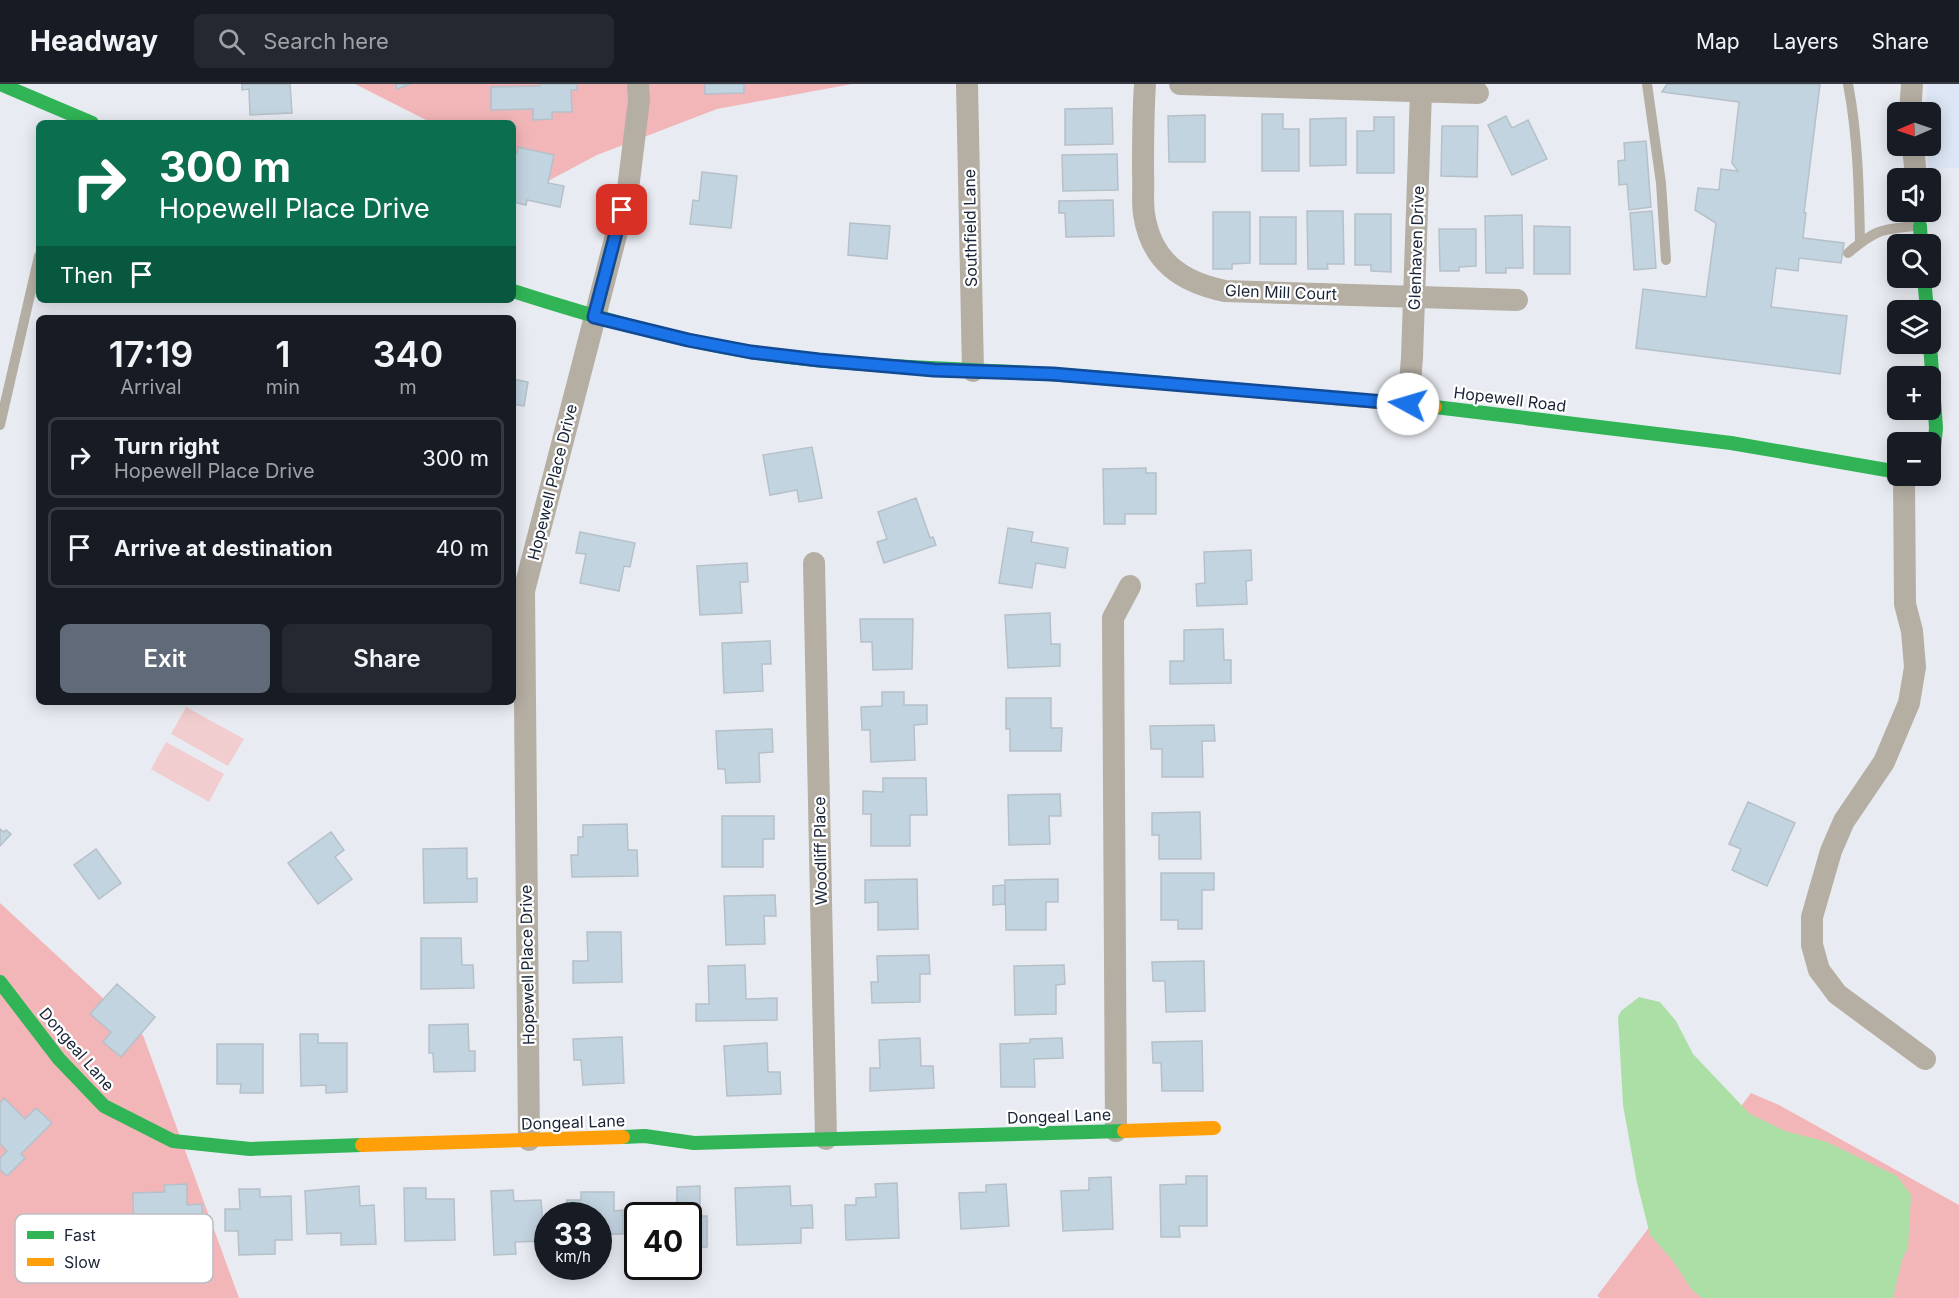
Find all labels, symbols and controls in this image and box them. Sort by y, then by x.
search box [194,14,614,68]
text: Headway [30,24,158,58]
icon: search [215,25,248,58]
text: Search here [263,28,389,54]
text: Map [1696,29,1740,54]
text: Layers [1773,29,1839,54]
text: Share [1872,29,1929,54]
north arrow [1887,102,1941,156]
map controls [1887,102,1941,486]
text: 300 m [159,141,291,192]
icon: right [60,144,138,222]
button: sound [1887,168,1941,222]
street label: Southfield Lane [959,169,981,287]
pin [596,184,647,235]
street label: Glenhaven Drive [1404,185,1428,311]
text: Hopewell Place Drive [159,192,430,225]
icon: arrive [605,193,638,226]
button: search [1887,234,1941,288]
icon: arrive [125,258,158,291]
text: Then [60,262,113,288]
street label: Glen Mill Court [1225,280,1337,304]
button: layers [1887,300,1941,354]
text: 17:19 [109,332,193,376]
text: 1 [275,332,291,376]
text: 340 [373,332,443,376]
button: + [1887,366,1941,420]
position arrow [1376,372,1440,436]
text: Arrival [120,375,182,399]
text: min [266,375,300,399]
text: m [399,375,417,399]
street label: Hopewell Road [1453,382,1567,416]
street label: Hopewell Place Drive [523,402,581,562]
button: − [1887,432,1941,486]
text: Turn right [114,433,220,459]
icon: right [63,441,96,474]
text: 300 m [422,445,489,471]
text: Hopewell Place Drive [114,459,315,483]
icon: arrive [63,531,96,564]
text: Arrive at destination [114,535,333,561]
text: 40 m [435,535,489,561]
button: Exit [60,624,270,693]
button: Share [282,624,492,693]
street label: Woodliff Place [809,796,831,906]
street label: Hopewell Place Drive [516,885,538,1045]
street label: Dongeal Lane [35,1003,119,1095]
street label: Dongeal Lane [1007,1104,1111,1128]
street label: Dongeal Lane [521,1110,625,1134]
speed limit sign: 40 [624,1202,702,1280]
legend [15,1214,213,1283]
text: 33 [554,1216,592,1252]
text: Fast [64,1225,96,1245]
text: km/h [555,1247,591,1266]
text: Slow [64,1252,101,1272]

